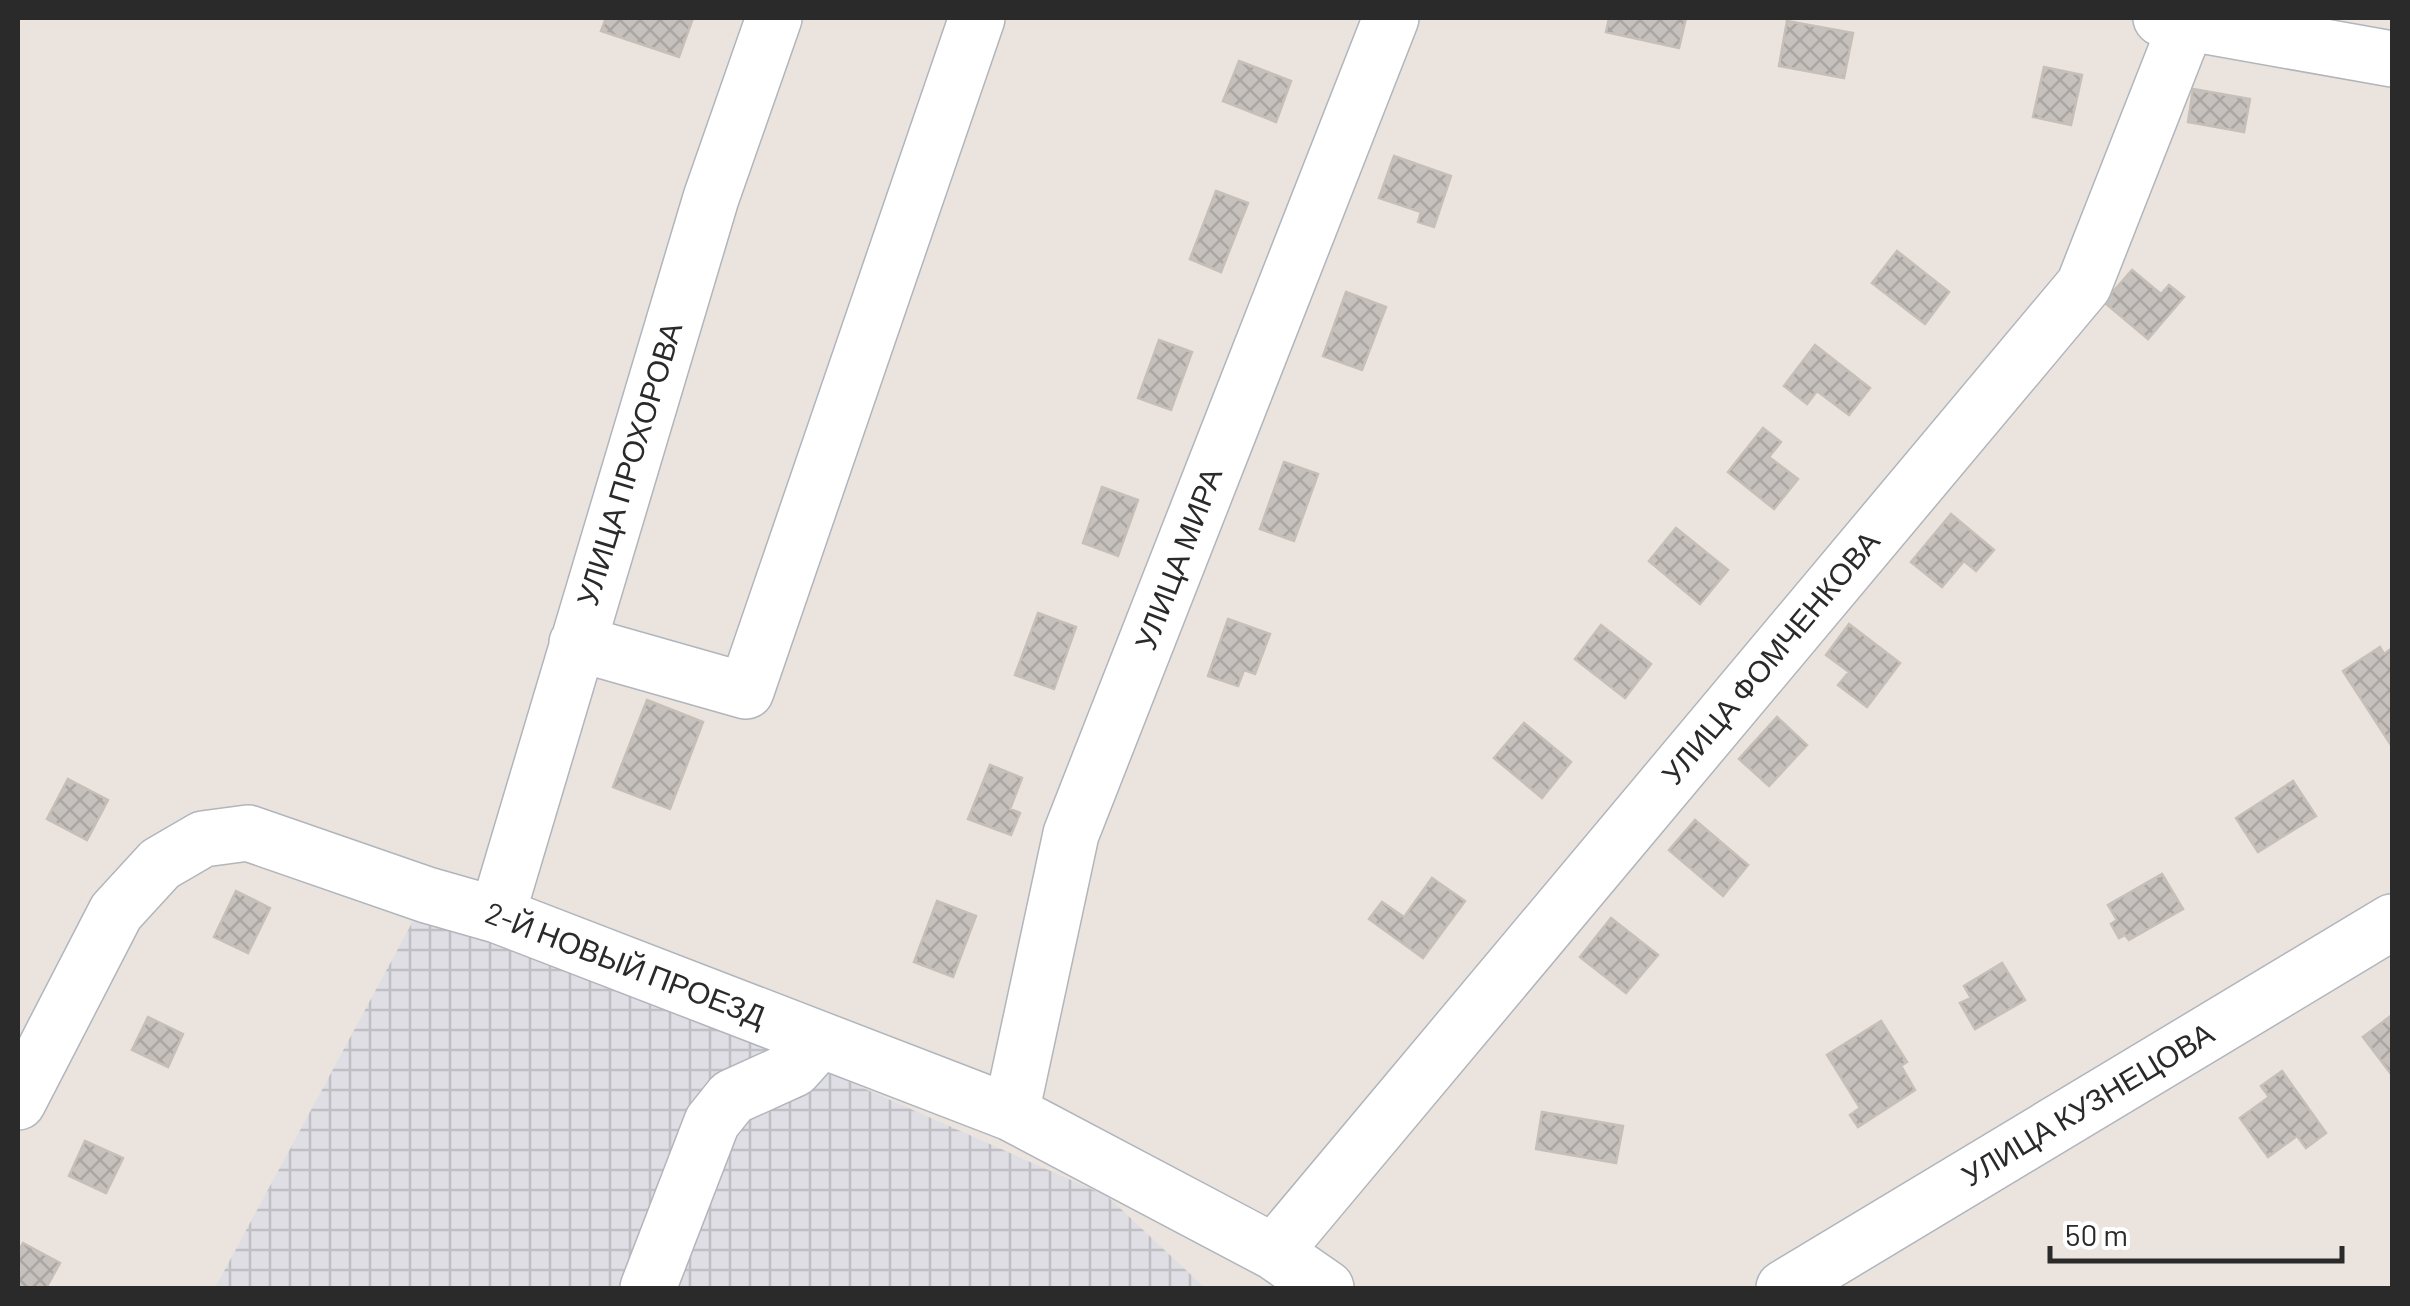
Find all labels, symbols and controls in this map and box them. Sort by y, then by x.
street label: УЛИЦА ПРОХОРОВА [568,317,688,609]
street label: УЛИЦА МИРА [1126,462,1228,654]
street label: УЛИЦА ФОМЧЕНКОВА [1653,523,1886,791]
street label: 2-Й НОВЫЙ ПРОЕЗД [481,893,771,1033]
street label: УЛИЦА КУЗНЕЦОВА [1955,1014,2219,1193]
scale bar [2050,1201,2342,1263]
text: 50 m [2065,1216,2128,1252]

